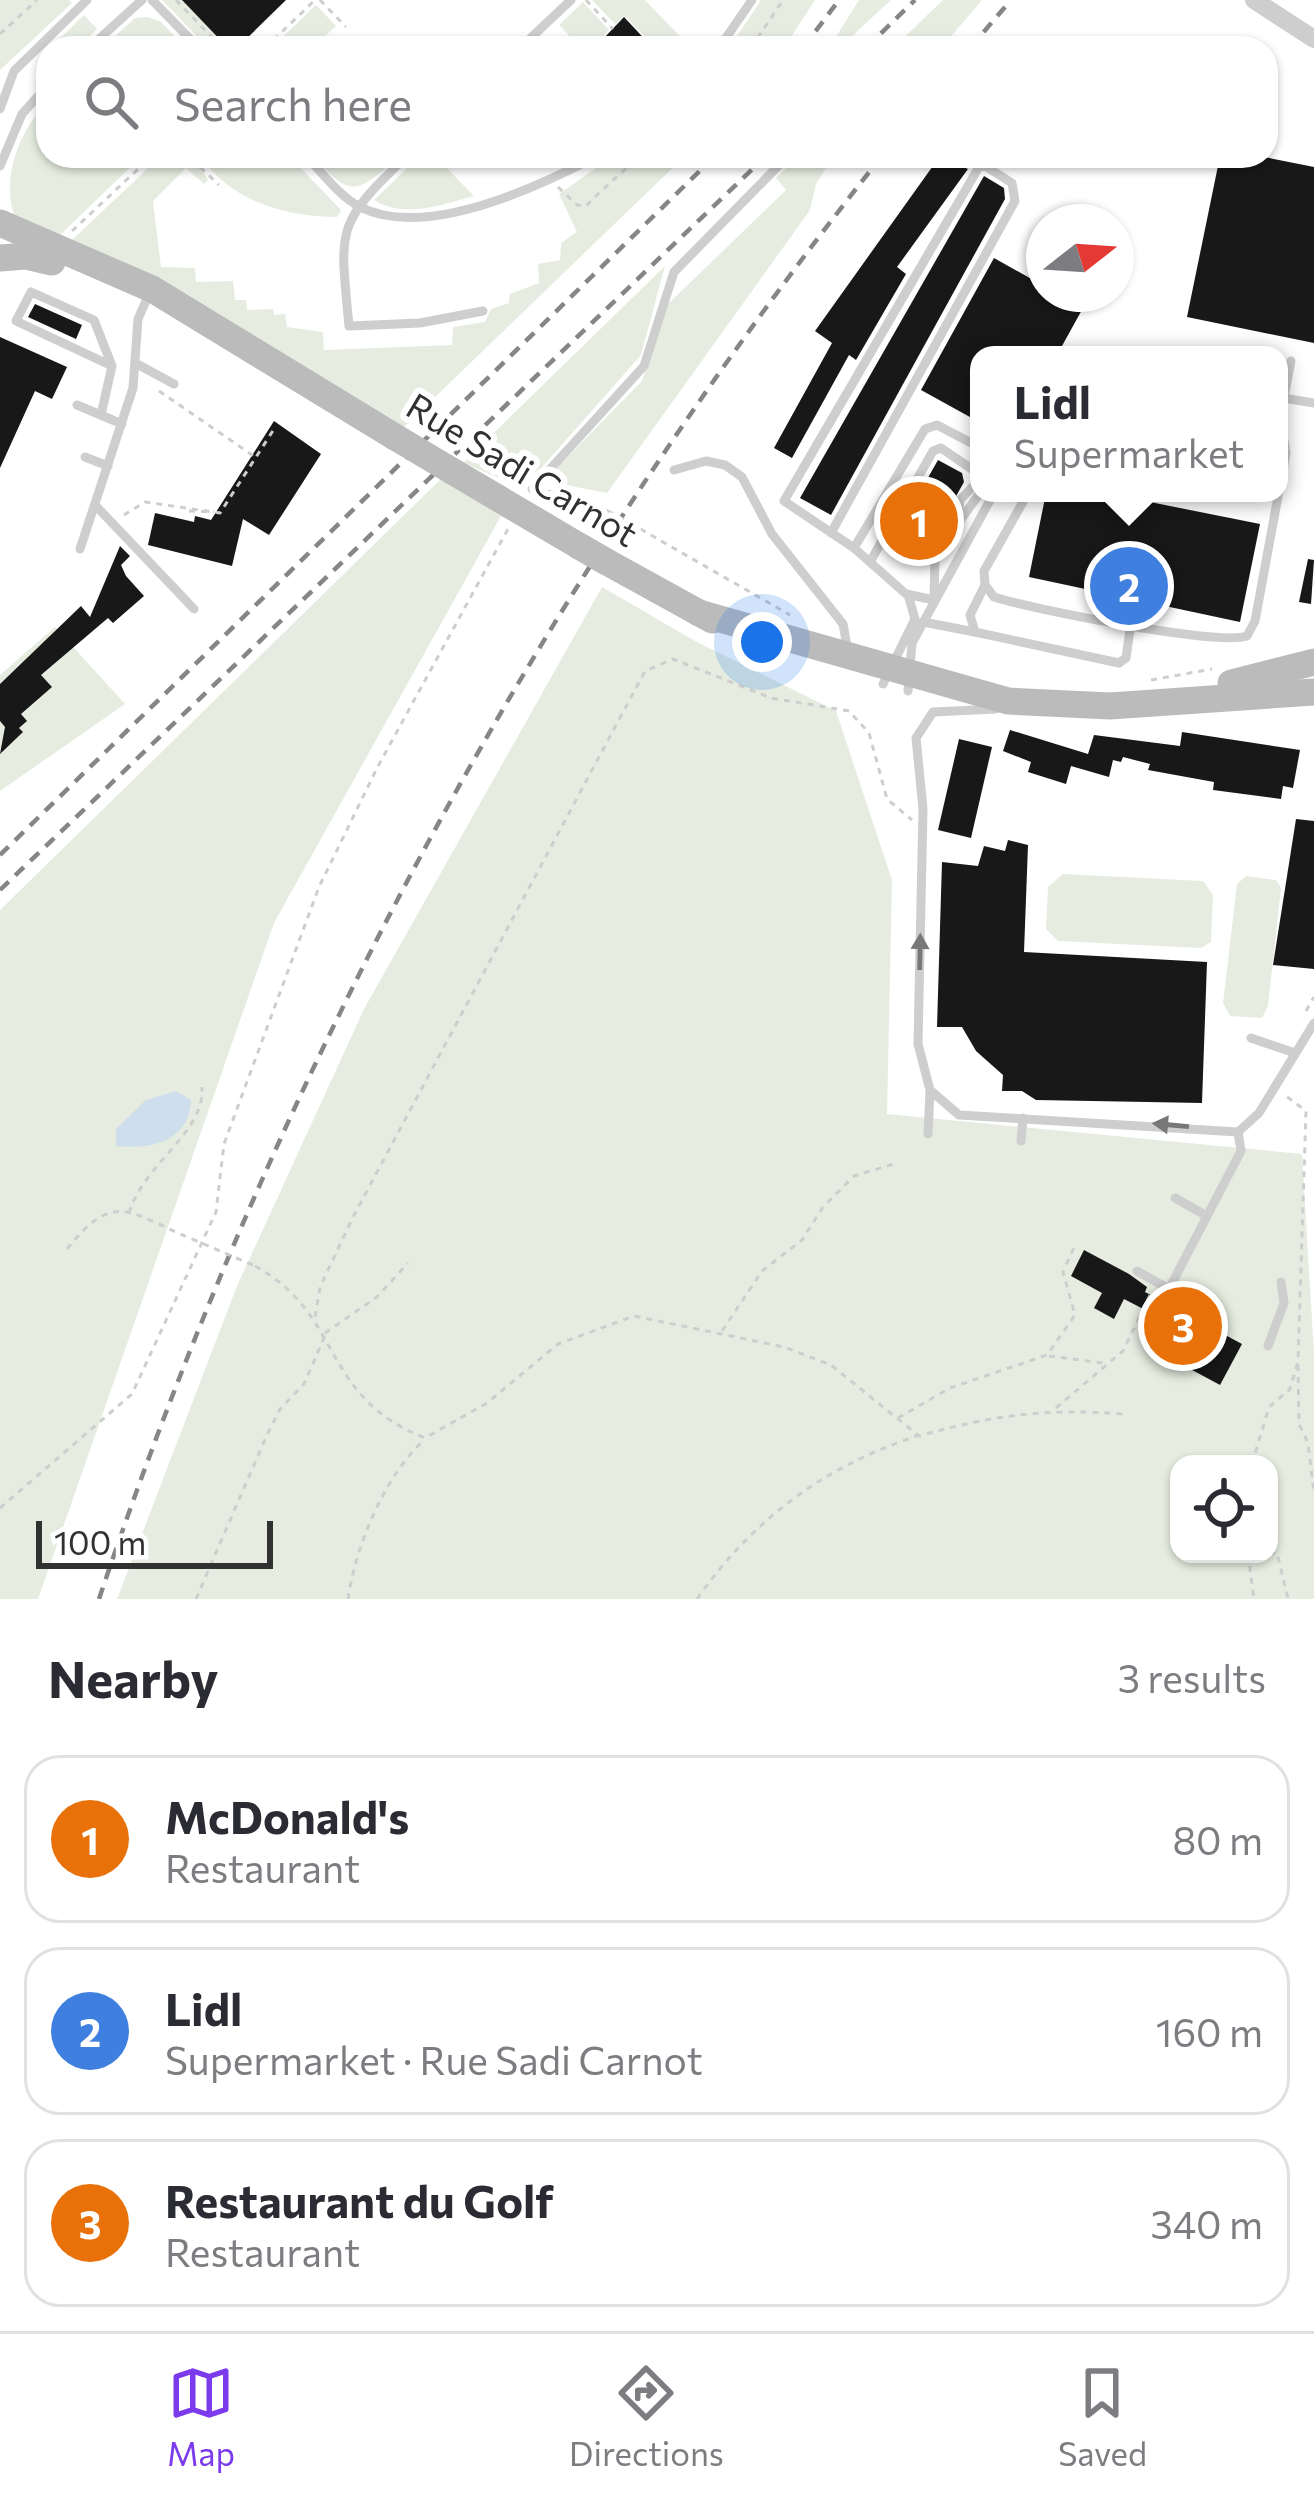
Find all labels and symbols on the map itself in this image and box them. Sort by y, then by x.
north arrow [1026,204,1134,312]
street label: Rue Sadi Carnot [400,382,646,554]
pin: 1 [880,476,958,566]
pin: 2 [1090,541,1168,631]
your location [732,612,792,672]
one-way arrow [911,932,930,970]
one-way arrow [1152,1116,1189,1135]
pin: 3 [1144,1281,1222,1371]
scale bar [36,1515,273,1568]

